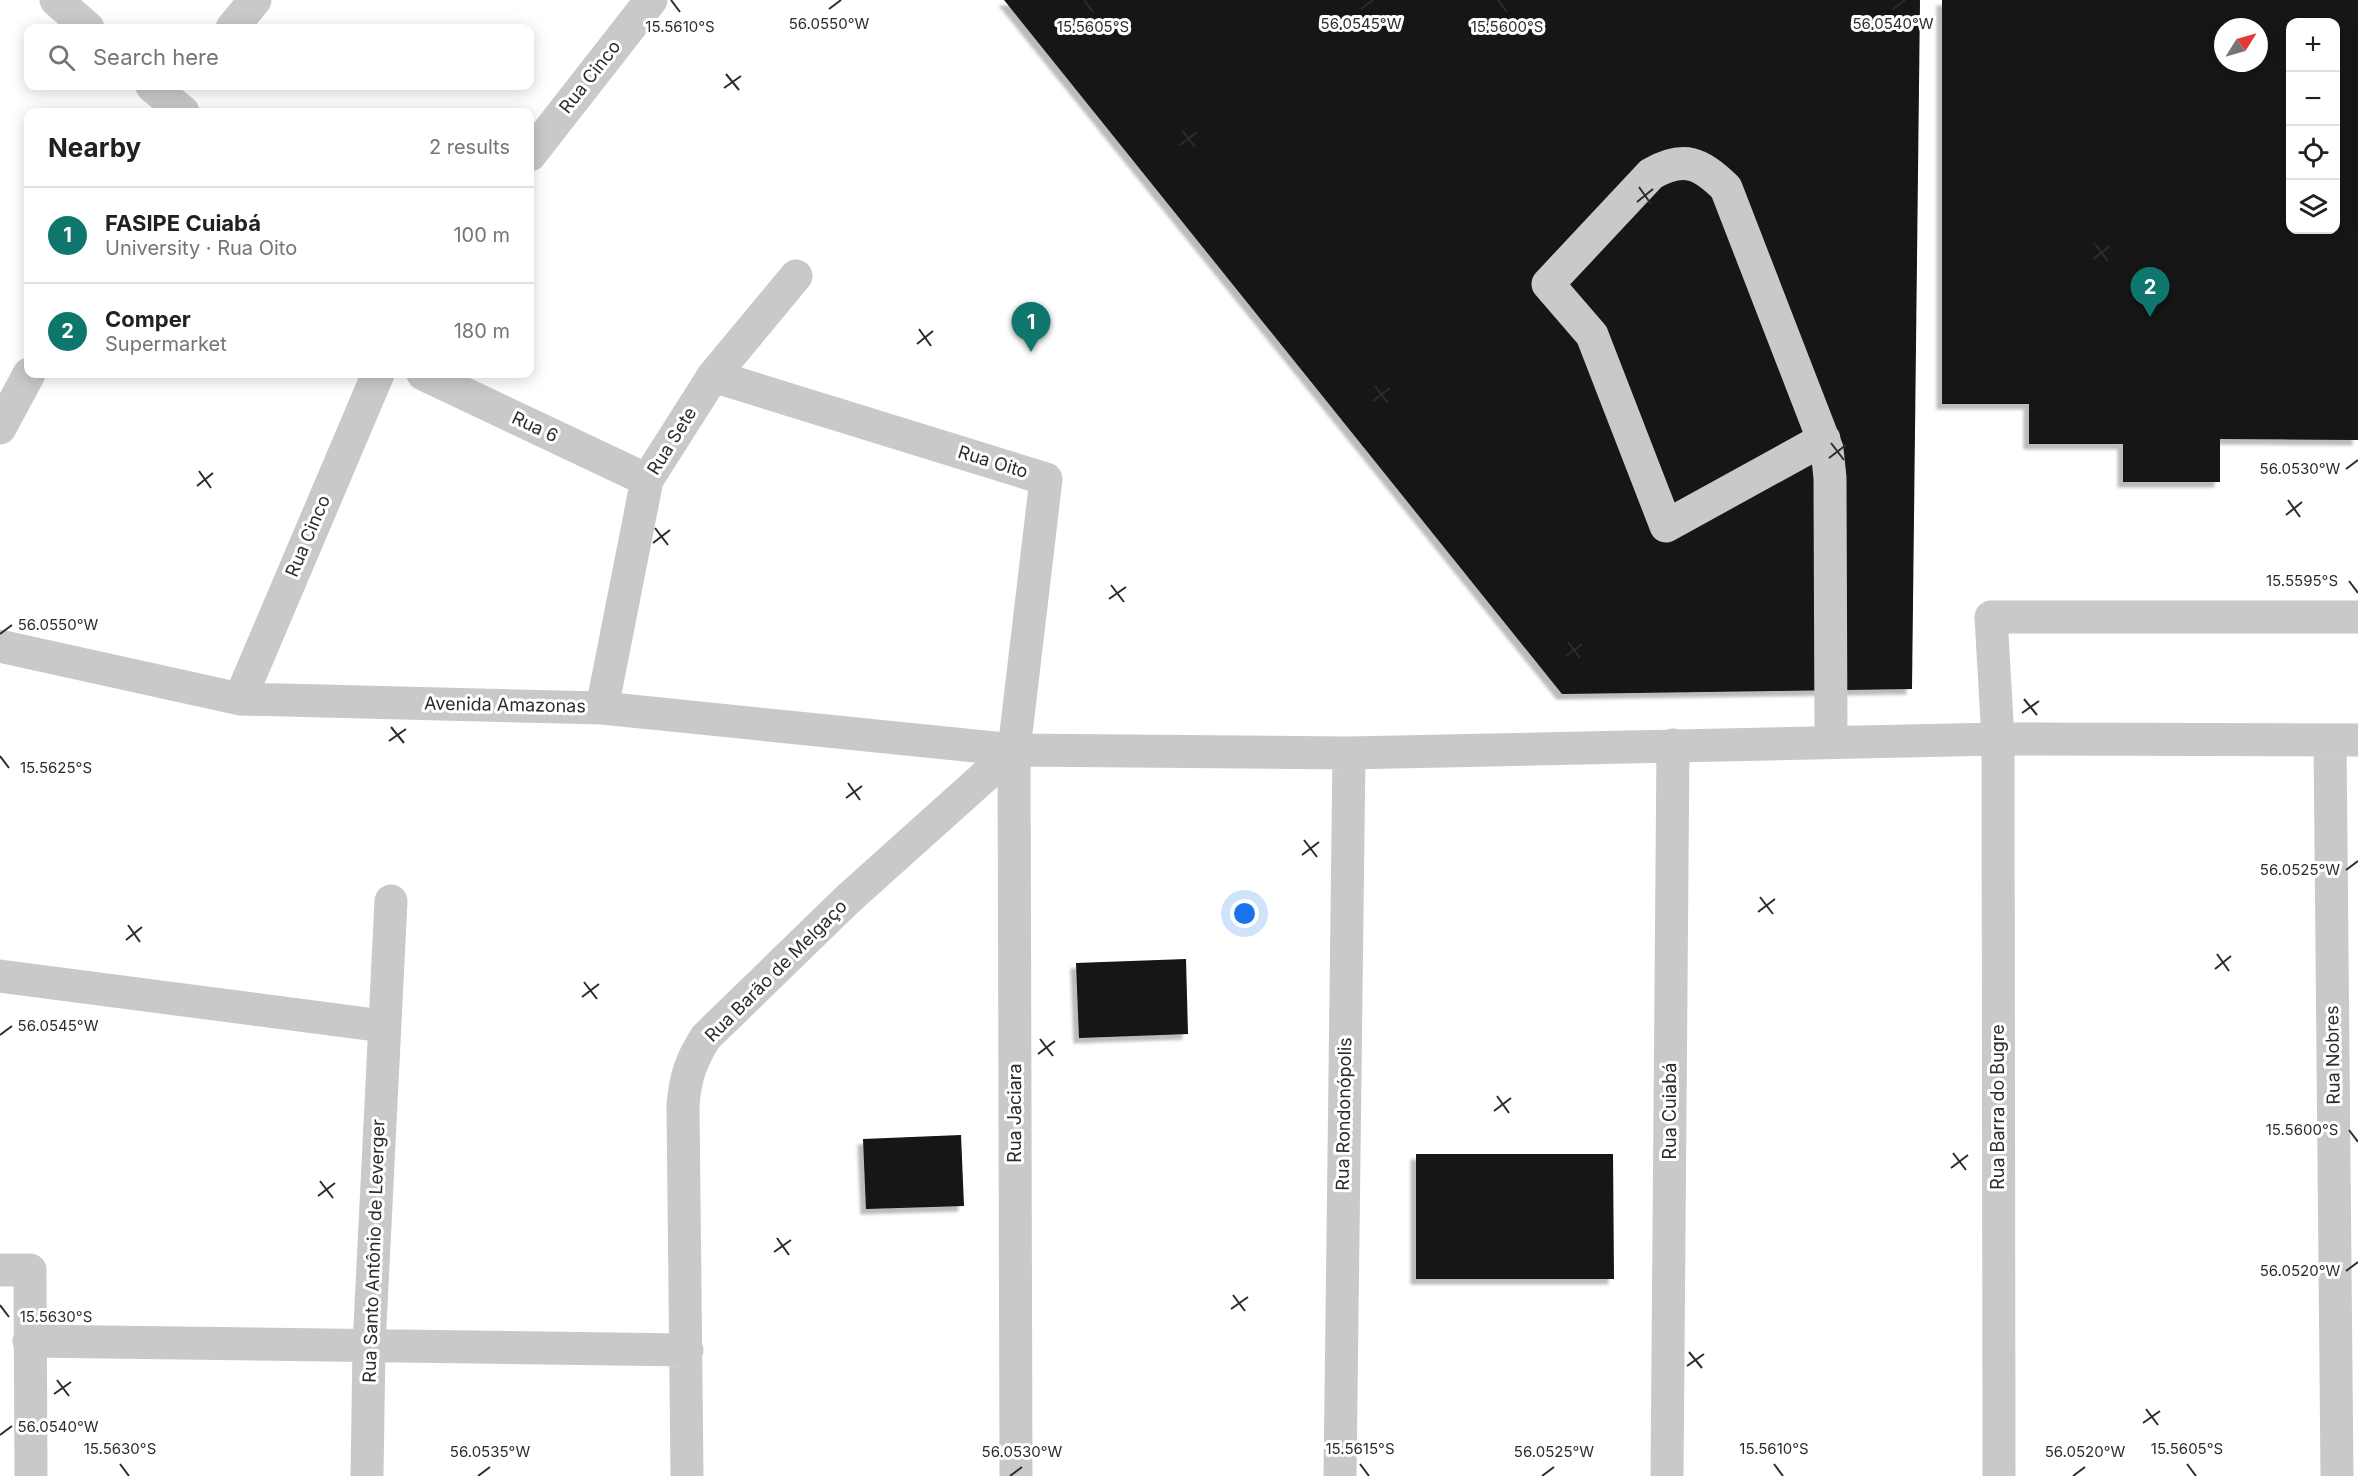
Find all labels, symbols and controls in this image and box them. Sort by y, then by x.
text: 56.0550°W [789,14,870,33]
text: 56.0545°W [1321,14,1402,33]
text: 56.0540°W [1852,14,1934,33]
text: 15.5610°S [645,17,715,36]
text: 15.5605°S [1057,17,1129,36]
text: 15.5600°S [1471,17,1543,36]
north arrow [2214,18,2268,72]
map controls [2286,18,2340,234]
button: + [2286,18,2340,72]
search box [24,24,534,90]
street label: Rua Cinco [555,36,625,117]
icon: search [45,41,78,74]
text: Search here [93,44,219,70]
button: − [2286,72,2340,126]
button: locate [2286,126,2340,180]
text: Nearby [48,132,141,163]
text: 2 results [429,135,510,159]
button: layers [2286,180,2340,234]
text: FASIPE Cuiabá [105,210,261,236]
text: 1 [63,223,72,247]
text: 100 m [453,223,510,247]
text: University · Rua Oito [105,236,297,260]
pin: 2 [2130,268,2170,317]
pin: 1 [1012,302,1050,352]
text: Comper [105,306,191,332]
text: 2 [61,319,74,343]
text: 180 m [454,319,510,343]
text: Supermarket [105,332,227,356]
street label: Rua Sete [643,403,701,478]
street label: Rua 6 [509,407,562,446]
street label: Rua Oito [956,441,1031,482]
text: 56.0530°W [2260,459,2341,478]
street label: Rua Cinco [281,492,334,580]
text: 15.5595°S [2266,571,2338,590]
text: 56.0550°W [18,615,99,634]
street label: Avenida Amazonas [424,693,586,716]
text: 15.5625°S [20,758,92,777]
text: 56.0525°W [2260,860,2340,879]
street label: Rua Barão de Melgaço [700,895,851,1046]
your location [1230,899,1259,928]
street label: Rua Nobres [2321,1005,2344,1105]
text: 56.0545°W [18,1016,99,1035]
street label: Rua Barra do Bugre [1987,1024,2008,1190]
street label: Rua Rondonópolis [1332,1037,1355,1191]
street label: Rua Jaciara [1004,1063,1025,1163]
street label: Rua Cuiabá [1659,1063,1680,1159]
street label: Rua Santo Antônio de Leverger [358,1119,389,1383]
text: 15.5600°S [2266,1120,2338,1139]
text: 56.0520°W [2260,1261,2341,1280]
text: 15.5630°S [20,1307,92,1326]
text: 56.0540°W [17,1417,99,1436]
text: 15.5630°S [84,1439,156,1458]
text: 15.5615°S [1325,1439,1395,1458]
text: 15.5610°S [1739,1439,1809,1458]
text: 15.5605°S [2151,1439,2223,1458]
text: 56.0535°W [450,1442,530,1461]
text: 56.0530°W [982,1442,1063,1461]
text: 56.0525°W [1514,1442,1594,1461]
text: 56.0520°W [2045,1442,2126,1461]

